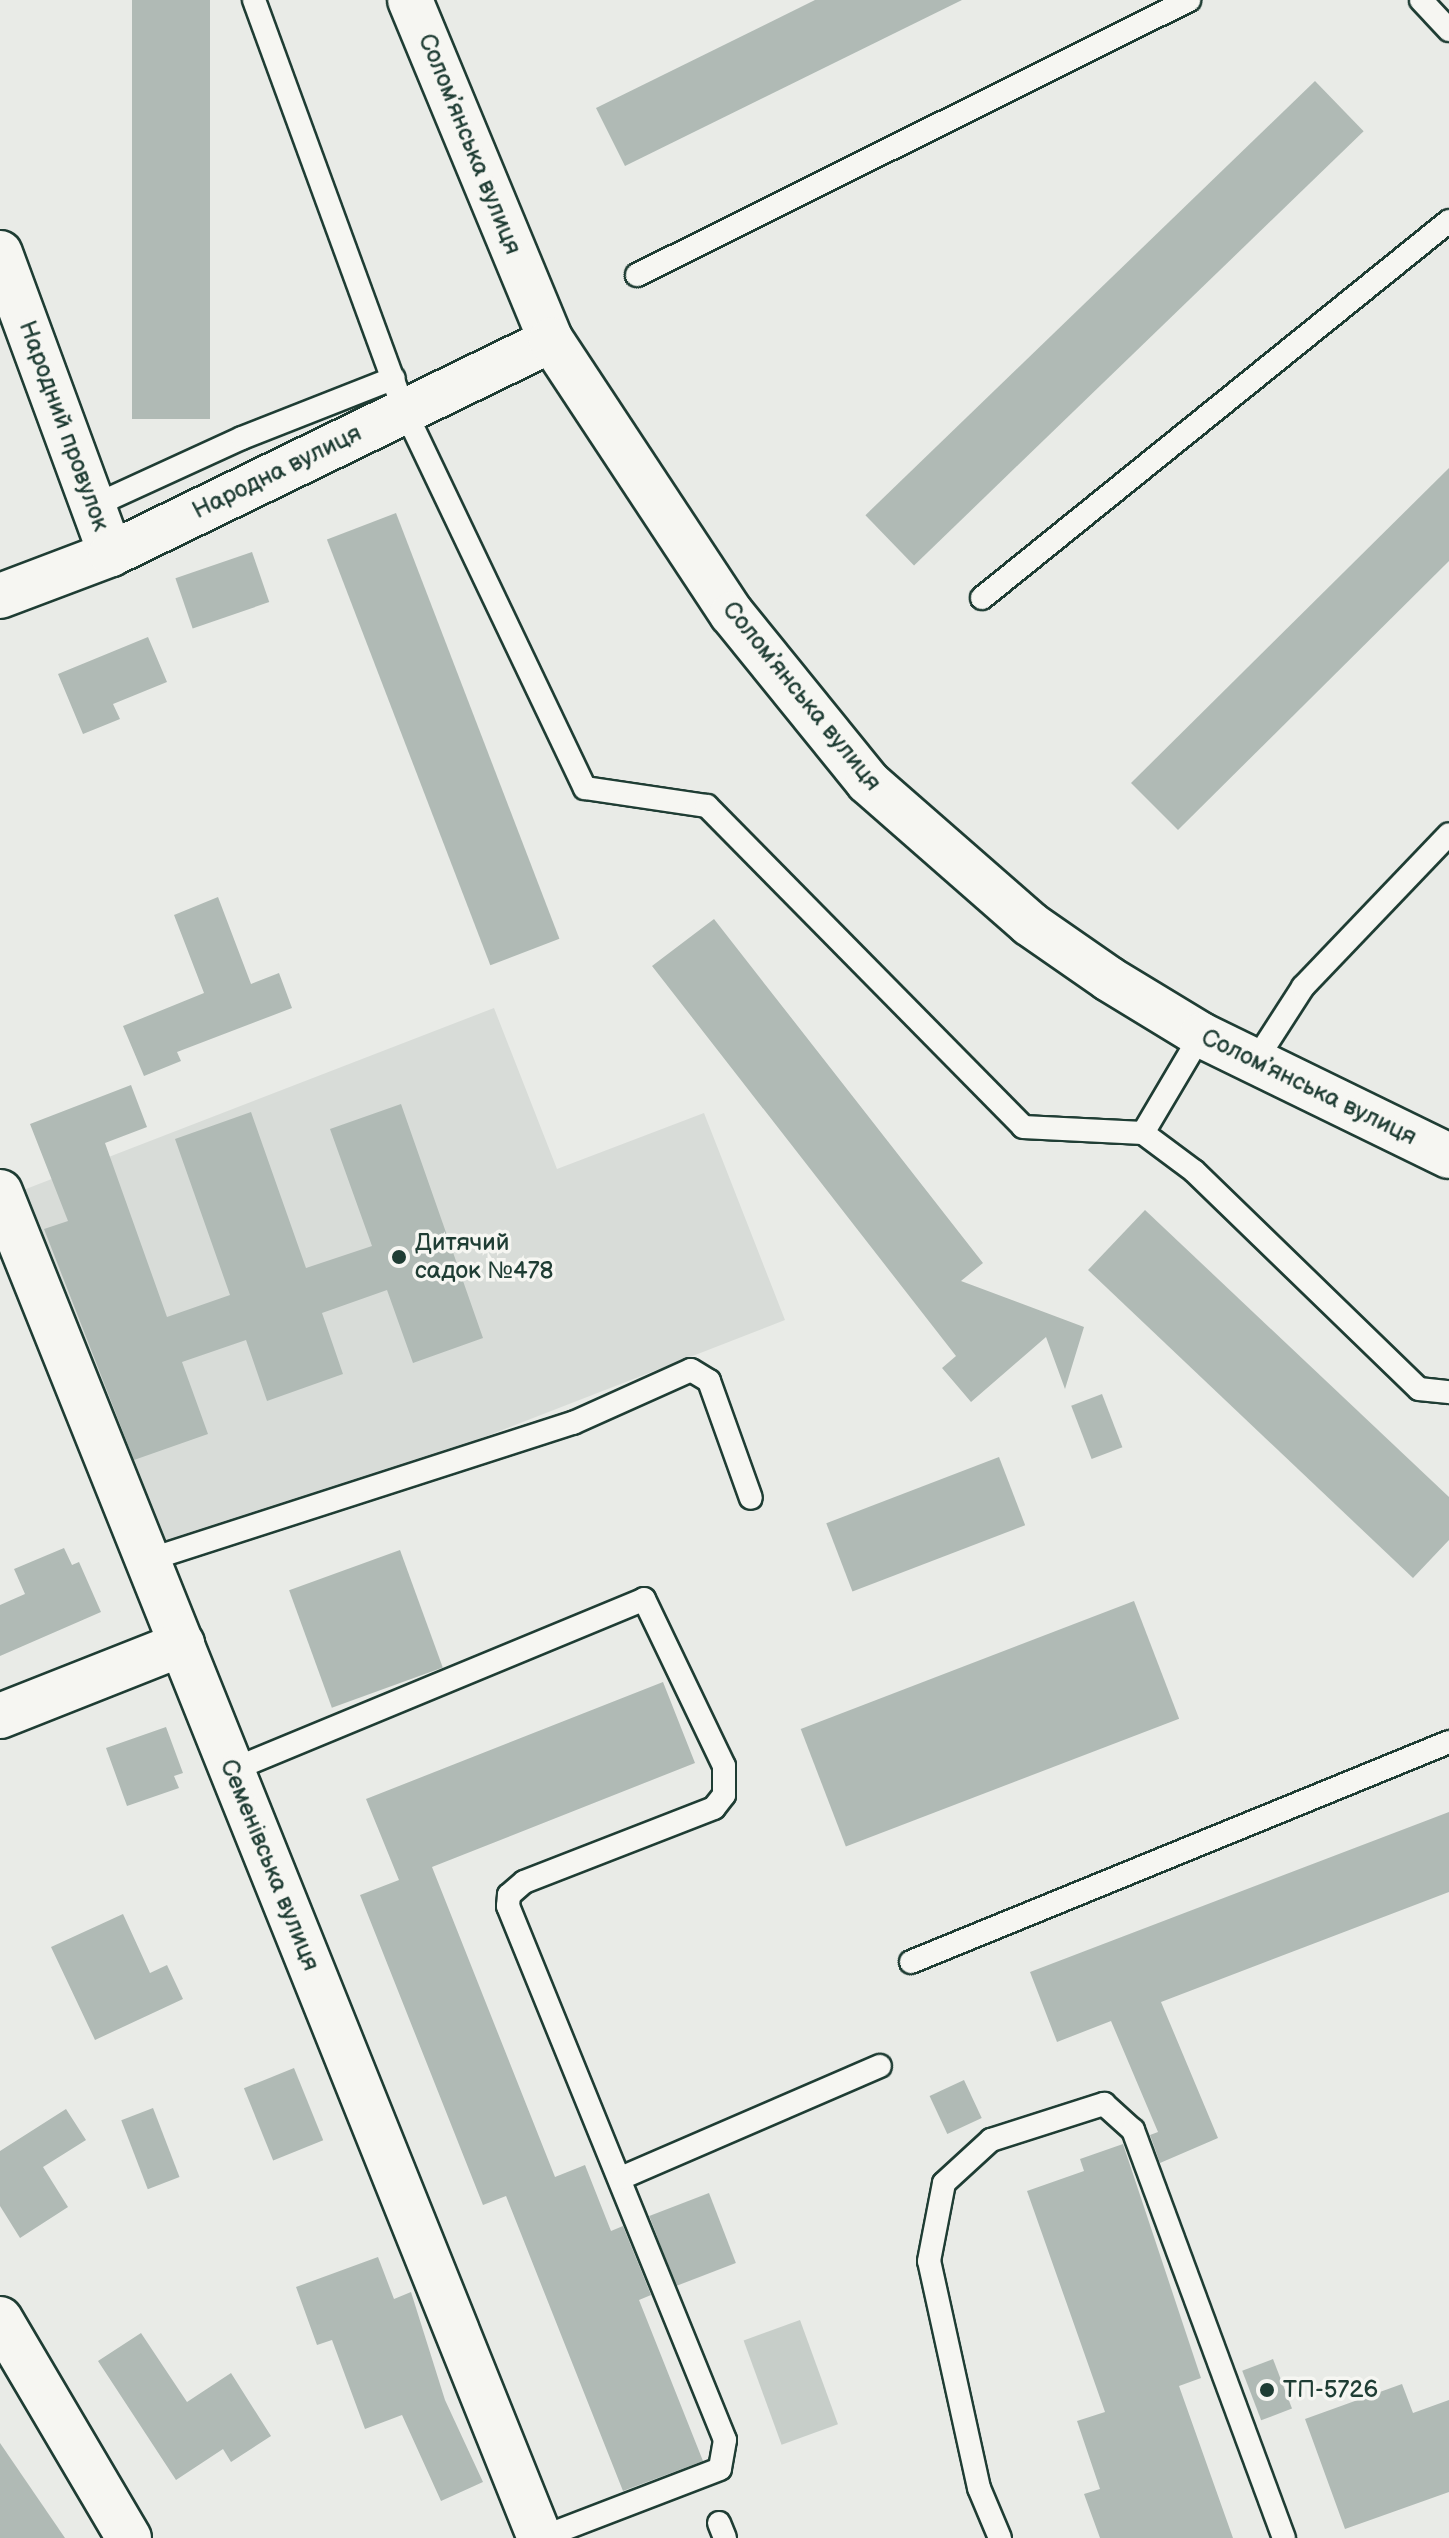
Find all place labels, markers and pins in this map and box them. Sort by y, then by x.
place label: Дитячий садок №478 [415,1229,553,1285]
marker: Дитячий садок №478 [390,1248,408,1266]
place label: ТП-5726 [1283,2376,1378,2404]
marker: ТП-5726 [1258,2381,1276,2399]

